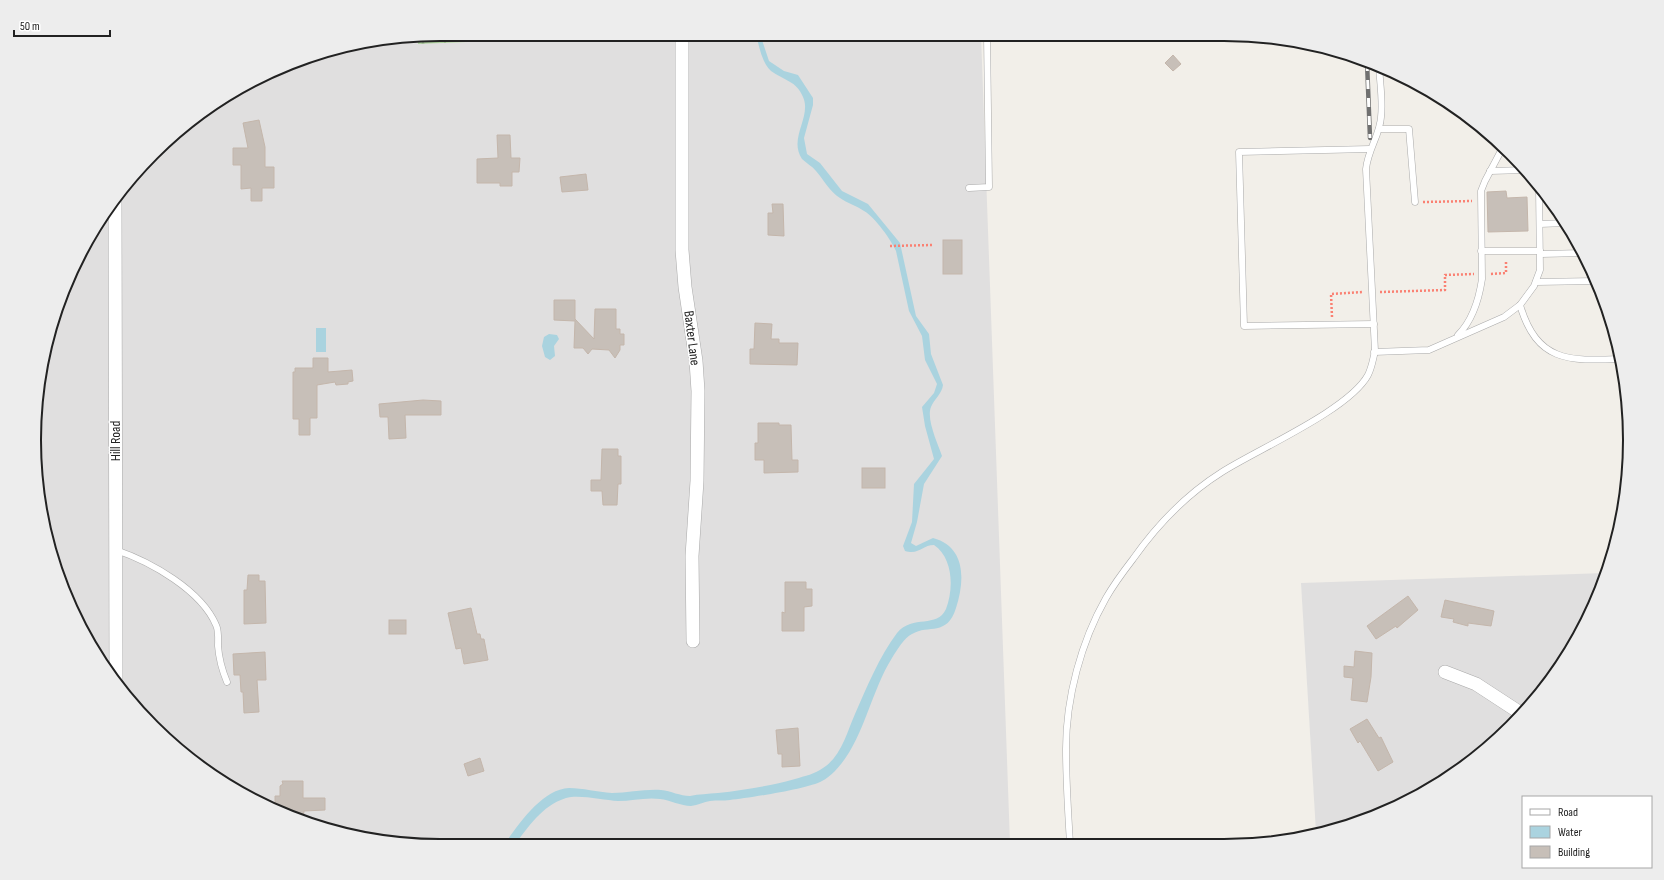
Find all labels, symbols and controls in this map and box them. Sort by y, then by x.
scale bar [14,12,110,38]
text: 50 m [20,19,40,34]
street label: Baxter Lane [680,310,704,366]
street label: Hill Road [107,421,124,461]
legend [1522,796,1652,868]
text: Road [1558,805,1578,820]
text: Water [1558,825,1582,840]
text: Building [1558,845,1590,860]

